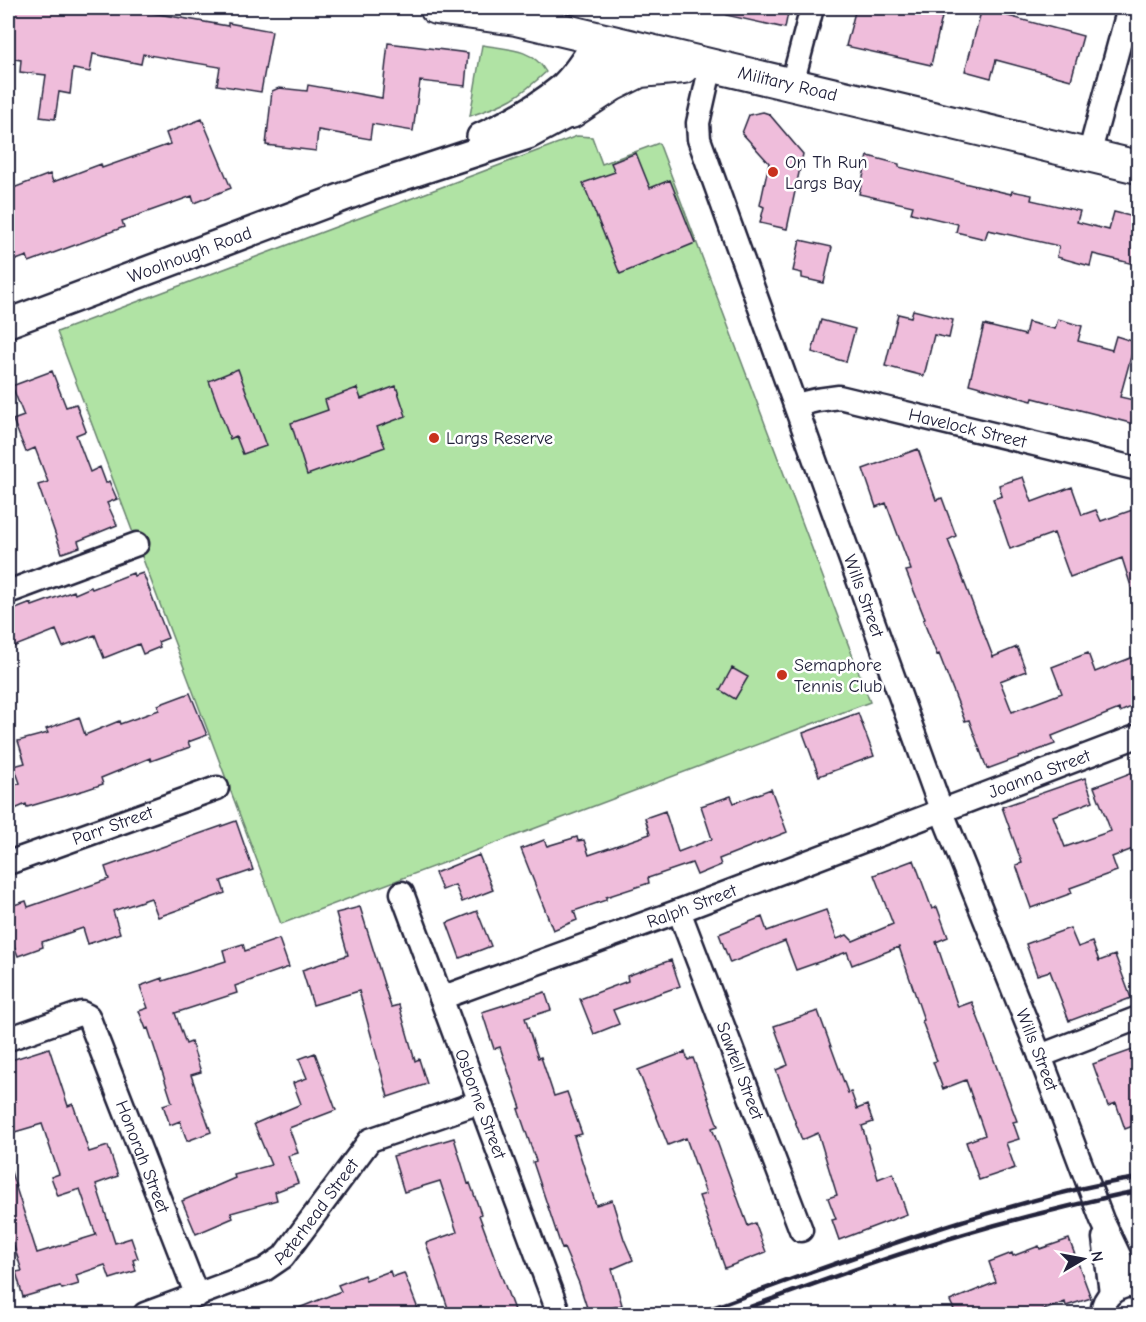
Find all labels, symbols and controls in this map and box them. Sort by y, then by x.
street label: Military Road [736,62,839,106]
place label: On Th Run Largs Bay [785,152,867,194]
marker: On Th Run Largs Bay [766,165,780,179]
street label: Woolnough Road [125,222,254,288]
street label: Havelock Street [906,404,1029,452]
place label: Largs Reserve [446,428,553,449]
marker: Largs Reserve [427,431,441,445]
street label: Wills Street [839,552,889,641]
place label: Semaphore Tennis Club [794,655,882,697]
marker: Semaphore Tennis Club [775,668,789,682]
street label: Joanna Street [985,744,1094,803]
street label: Parr Street [69,801,156,850]
street label: Ralph Street [644,879,740,932]
street label: Wills Street [1012,1006,1063,1094]
street label: Sawtell Street [712,1019,769,1123]
street label: Osborne Street [451,1046,511,1162]
street label: Honorah Street [111,1097,174,1217]
street label: Peterhead Street [271,1154,364,1270]
north arrow [1053,1229,1113,1289]
text: N [1087,1250,1107,1263]

